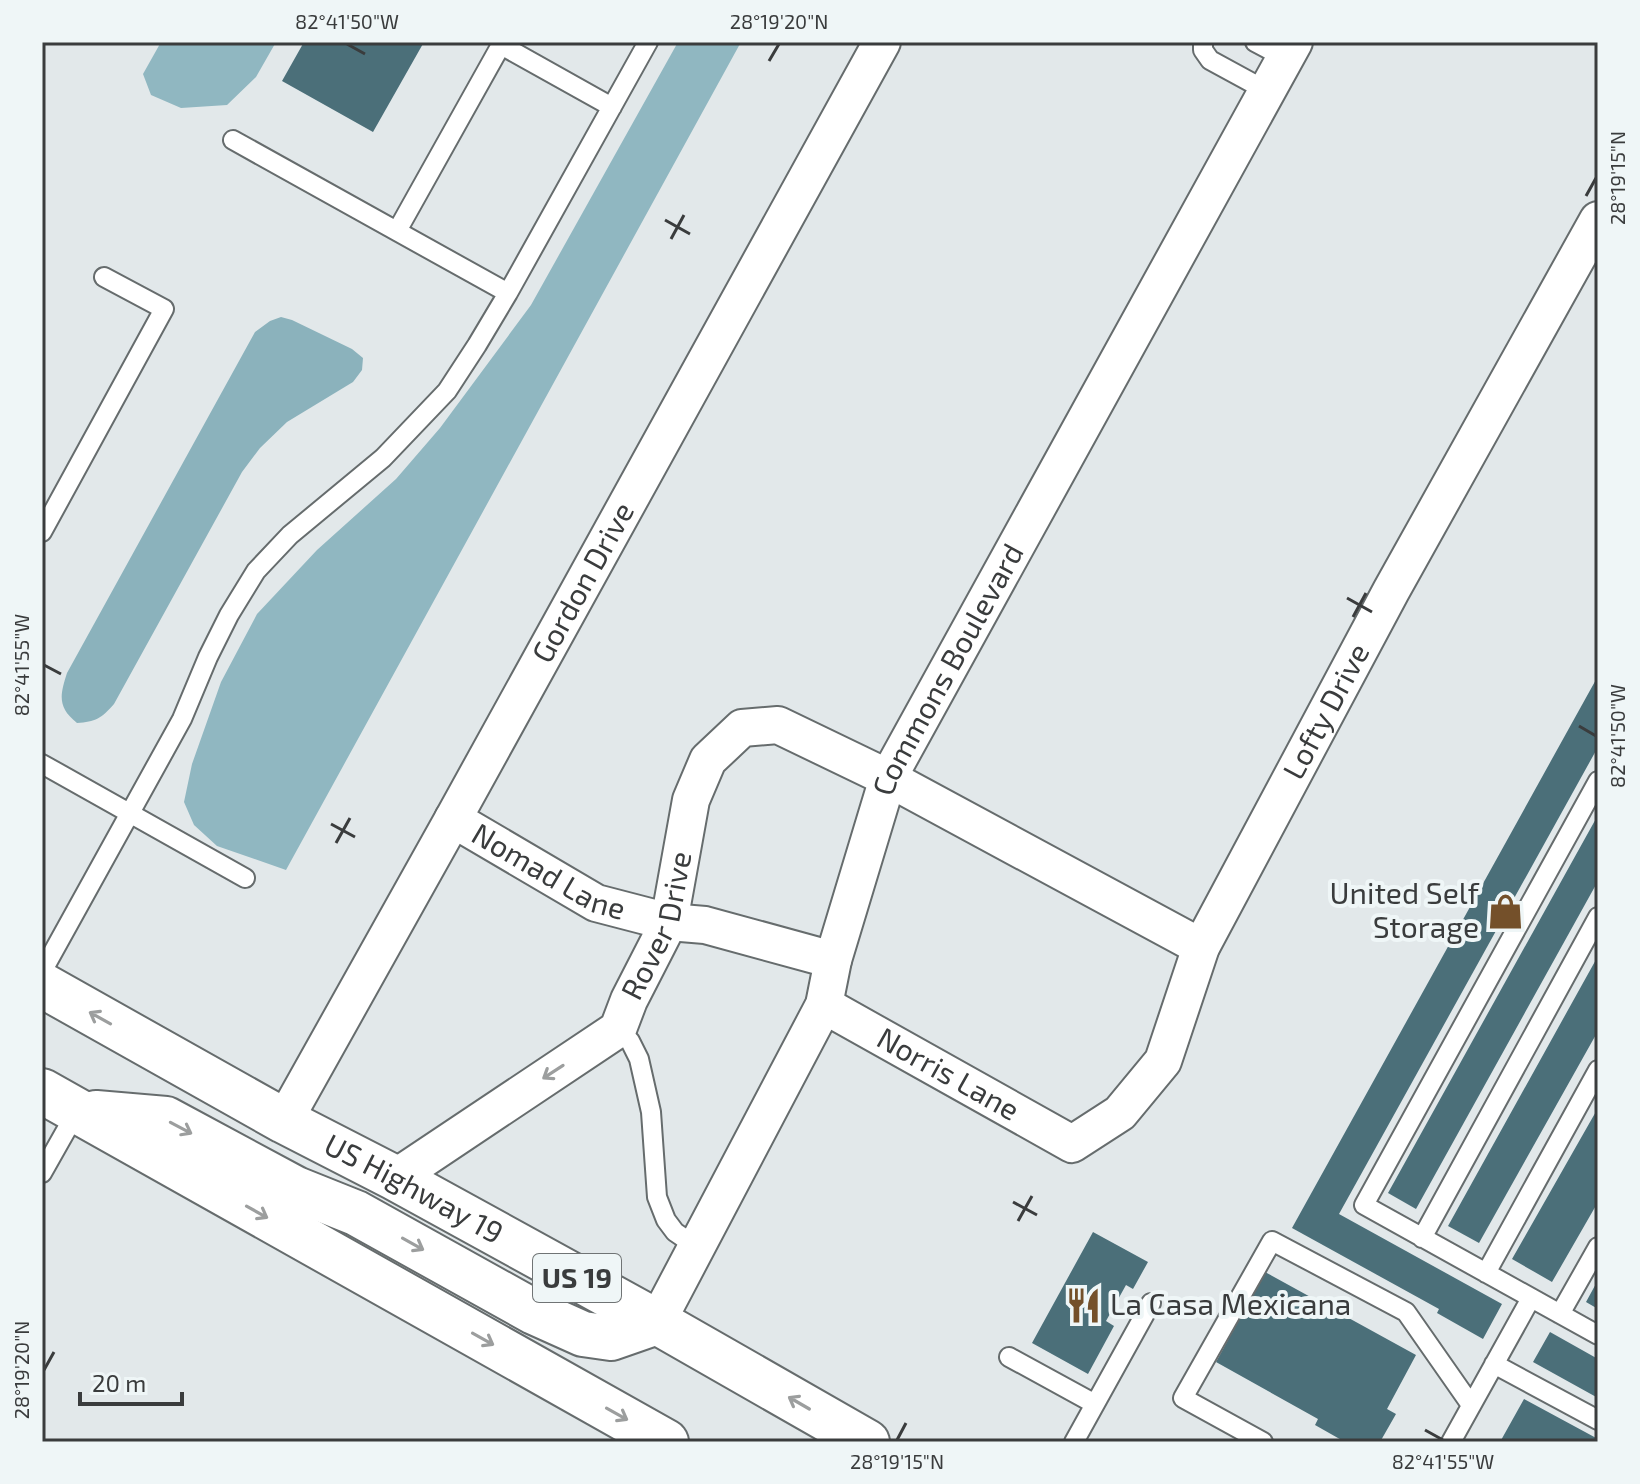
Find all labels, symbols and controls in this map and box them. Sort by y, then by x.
text: 82°41'50"W [295,9,399,33]
text: 28°19'20"N [730,9,828,33]
text: 28°19'15"N [1605,131,1629,225]
street label: Gordon Drive [523,495,640,668]
street label: Commons Boulevard [864,537,1030,799]
text: 82°41'55"W [9,614,33,716]
street label: Lofty Drive [1274,637,1376,785]
text: 82°41'50"W [1605,684,1629,788]
street label: Nomad Lane [466,814,629,926]
street label: Rover Drive [612,848,697,1005]
place label: United Self Storage [1330,874,1480,944]
shop icon: United Self Storage [1486,892,1524,930]
one-way arrow [89,1010,113,1025]
street label: Norris Lane [872,1019,1026,1127]
one-way arrow [542,1064,565,1080]
one-way arrow [168,1120,192,1136]
street label: US Highway 19 [319,1125,510,1250]
one-way arrow [244,1205,268,1220]
one-way arrow [401,1236,424,1252]
road number: US 19 [533,1254,621,1302]
place label: La Casa Mexicana [1110,1285,1351,1321]
restaurant icon: La Casa Mexicana [1065,1286,1103,1324]
text: 28°19'20"N [9,1321,33,1419]
one-way arrow [471,1331,494,1347]
scale bar [80,1356,182,1406]
text: 20 m [92,1368,146,1397]
one-way arrow [788,1395,811,1411]
one-way arrow [604,1407,628,1422]
text: 28°19'15"N [850,1449,944,1473]
text: 82°41'55"W [1392,1449,1494,1473]

